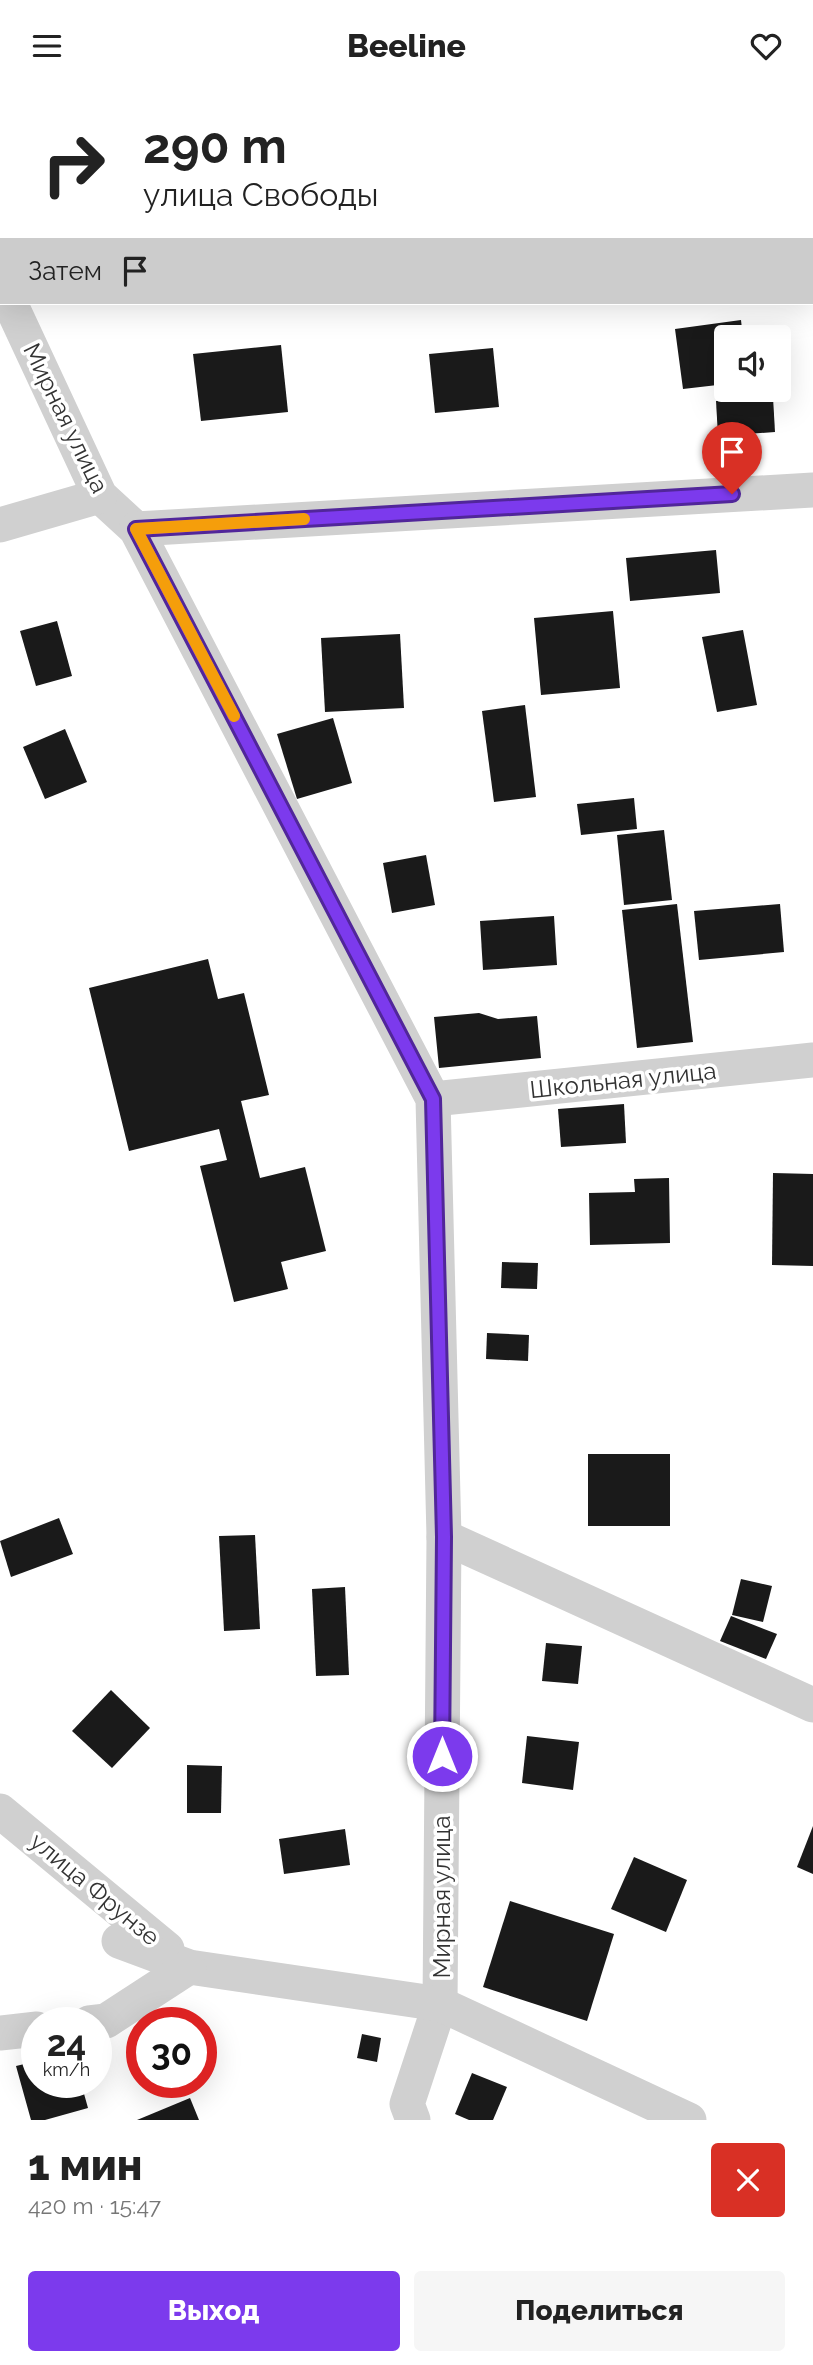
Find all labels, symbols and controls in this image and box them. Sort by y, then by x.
icon: menu [28,27,66,65]
text: Beeline [347,27,466,64]
icon: heart [747,27,785,65]
text: 290 m [143,117,287,174]
icon: right [28,119,119,210]
text: улица Свободы [143,176,379,213]
icon: arrive [116,252,154,290]
text: Затем [28,256,102,286]
map controls [714,325,791,402]
button: sound [714,325,791,402]
street label: Мирная улица [17,338,115,498]
pin [702,422,762,494]
icon: arrive [713,433,751,471]
street label: Школьная улица [528,1056,718,1104]
position arrow [405,1719,479,1793]
street label: Мирная улица [427,1816,456,1978]
street label: улица Фрунзе [24,1826,166,1952]
speed limit sign: 30 [126,2007,217,2098]
text: 24 [47,2023,86,2064]
text: km/h [43,2059,90,2080]
text: 1 мин [28,2141,142,2190]
button: close [711,2143,785,2217]
text: 420 m · 15:47 [28,2192,161,2219]
button: Выход [28,2271,400,2351]
button: Поделиться [414,2271,785,2351]

